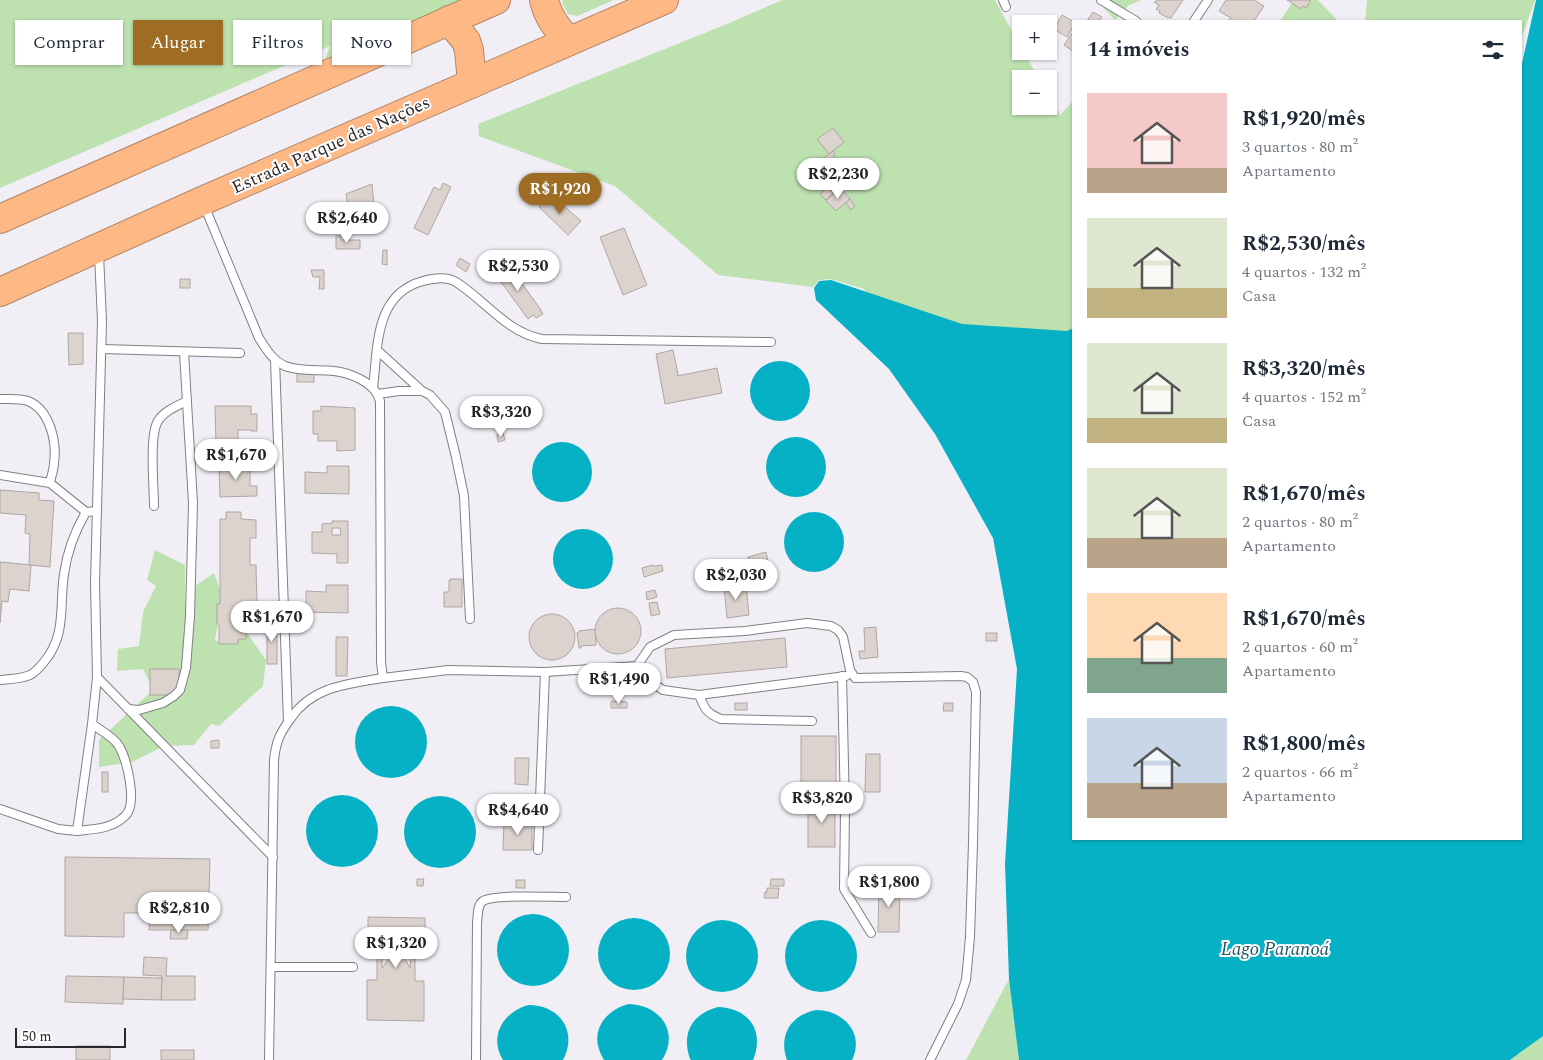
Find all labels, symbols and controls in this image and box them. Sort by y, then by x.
map controls [1012,15,1057,115]
button: + [1012,15,1057,60]
chip: Comprar [15,20,123,65]
chip: Alugar [133,20,223,65]
chip: Filtros [233,20,322,65]
chip: Novo [332,20,411,65]
text: 14 imóveis [1087,34,1190,66]
icon: filters [1479,36,1507,64]
button: − [1012,70,1057,115]
street label: Estrada Parque das Nações [227,89,435,201]
text: R$1,920/mês [1242,103,1366,135]
icon: home [1127,113,1187,173]
text: 3 quartos · 80 m² [1242,135,1358,159]
pin: R$2,230 [792,158,884,200]
text: Apartamento [1242,159,1336,183]
text: R$2,230 [808,162,868,186]
pin: R$1,920 [514,172,606,215]
text: R$1,920 [530,177,590,201]
pin: R$2,640 [301,202,393,244]
text: R$2,640 [317,206,377,230]
text: R$2,530/mês [1242,228,1366,260]
icon: home [1127,238,1187,298]
pin: R$2,530 [472,250,564,292]
text: R$2,530 [488,254,548,278]
text: 4 quartos · 132 m² [1242,260,1366,284]
text: Casa [1242,284,1276,308]
text: R$3,320/mês [1242,353,1366,385]
icon: home [1127,363,1187,423]
text: 4 quartos · 152 m² [1242,385,1366,409]
pin: R$3,320 [455,396,547,438]
text: R$3,320 [471,400,531,424]
text: Casa [1242,409,1276,433]
pin: R$1,670 [190,438,282,481]
text: R$1,670 [206,443,266,467]
text: R$1,670/mês [1242,478,1366,510]
icon: home [1127,488,1187,548]
text: 2 quartos · 80 m² [1242,510,1358,534]
text: Apartamento [1242,534,1336,558]
pin: R$2,030 [690,558,782,601]
text: R$2,030 [706,563,766,587]
pin: R$1,670 [226,600,318,643]
text: R$1,670/mês [1242,603,1366,635]
text: R$1,670 [242,605,302,629]
icon: home [1127,613,1187,673]
text: 2 quartos · 60 m² [1242,635,1358,659]
text: Apartamento [1242,659,1336,683]
pin: R$1,490 [573,662,665,705]
text: R$1,490 [589,667,649,691]
text: R$1,800/mês [1242,728,1366,760]
icon: home [1127,738,1187,798]
text: 2 quartos · 66 m² [1242,760,1358,784]
pin: R$3,820 [776,782,868,824]
text: Apartamento [1242,784,1336,808]
text: R$3,820 [792,786,852,810]
pin: R$4,640 [472,794,564,836]
text: R$4,640 [488,798,548,822]
pin: R$1,800 [843,866,935,908]
text: R$1,800 [859,870,919,894]
pin: R$2,810 [133,892,225,934]
text: R$2,810 [149,896,209,920]
pin: R$1,320 [350,926,442,969]
text: R$1,320 [366,931,426,955]
water label: Lago Paranoá [1221,935,1330,964]
scale bar [15,1025,126,1048]
text: 50 m [22,1026,52,1047]

